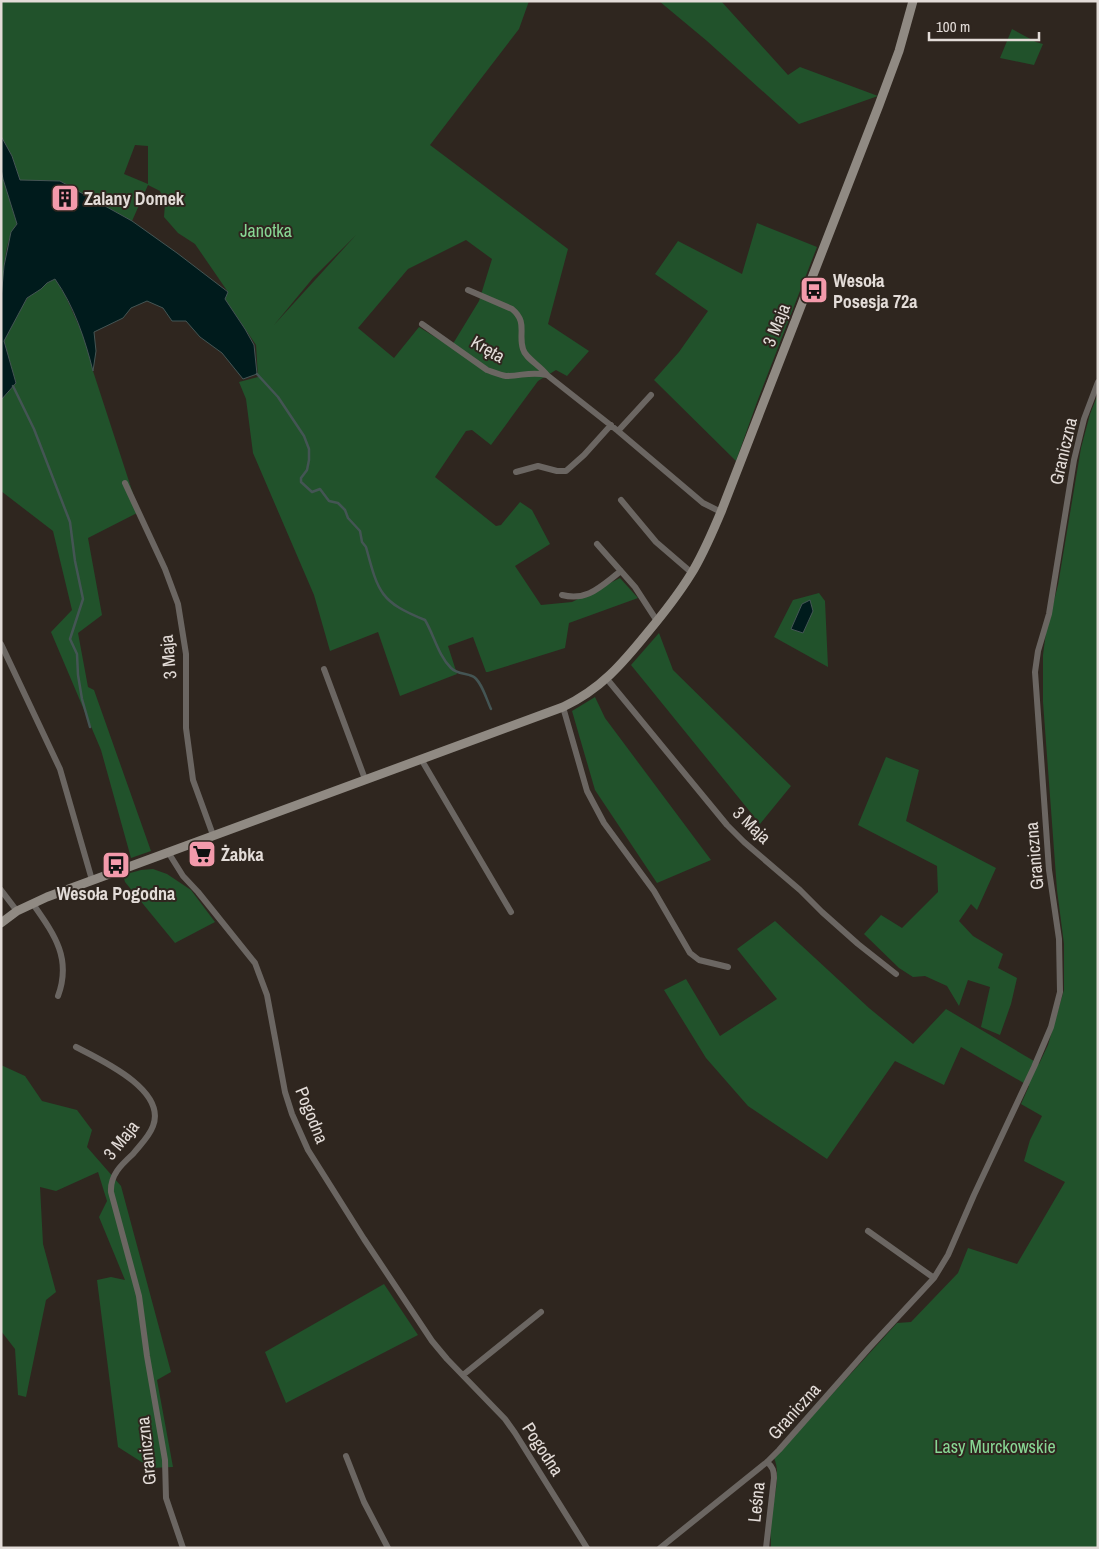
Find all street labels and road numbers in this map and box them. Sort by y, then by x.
street label: 3 Maja [756,300,796,350]
street label: Kręta [466,329,510,369]
street label: Graniczna [1043,415,1083,487]
street label: 3 Maja [154,634,182,680]
street label: 3 Maja [727,801,777,849]
street label: Graniczna [1019,821,1049,891]
street label: Pogodna [289,1083,335,1147]
street label: 3 Maja [97,1115,145,1165]
street label: Graniczna [762,1377,826,1445]
street label: Graniczna [130,1416,162,1486]
street label: Pogodna [516,1417,570,1481]
street label: Leśna [741,1481,771,1523]

